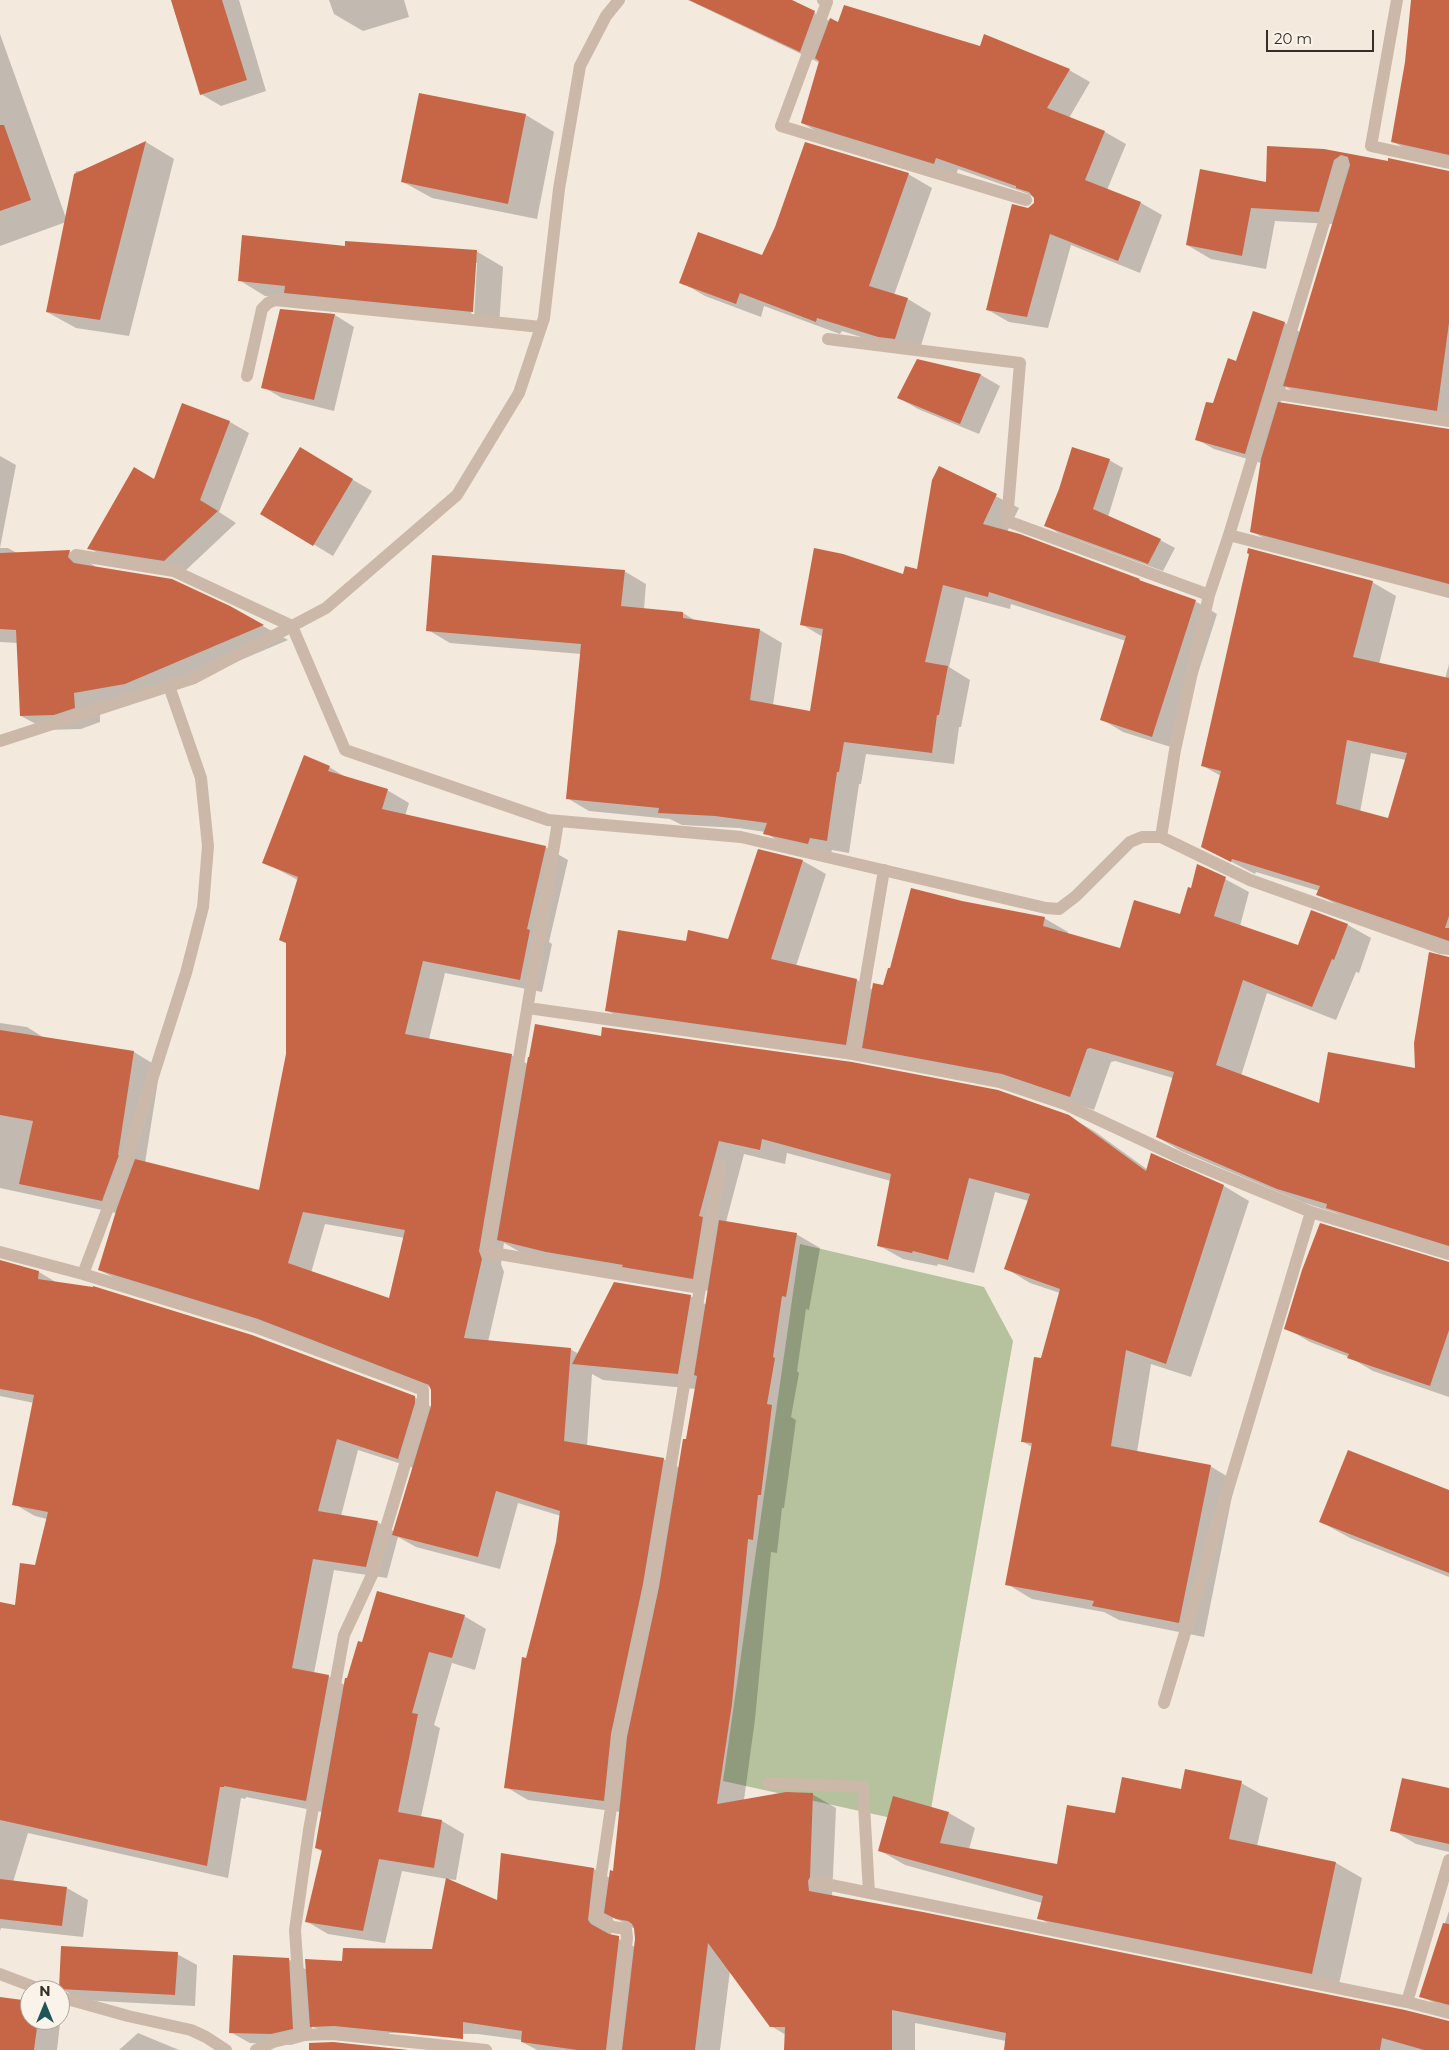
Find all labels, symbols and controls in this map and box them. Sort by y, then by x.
scale bar [1269,20,1376,52]
text: 20 m [1274,29,1312,48]
north arrow [20,1980,70,2030]
text: N [39,1982,51,2000]

